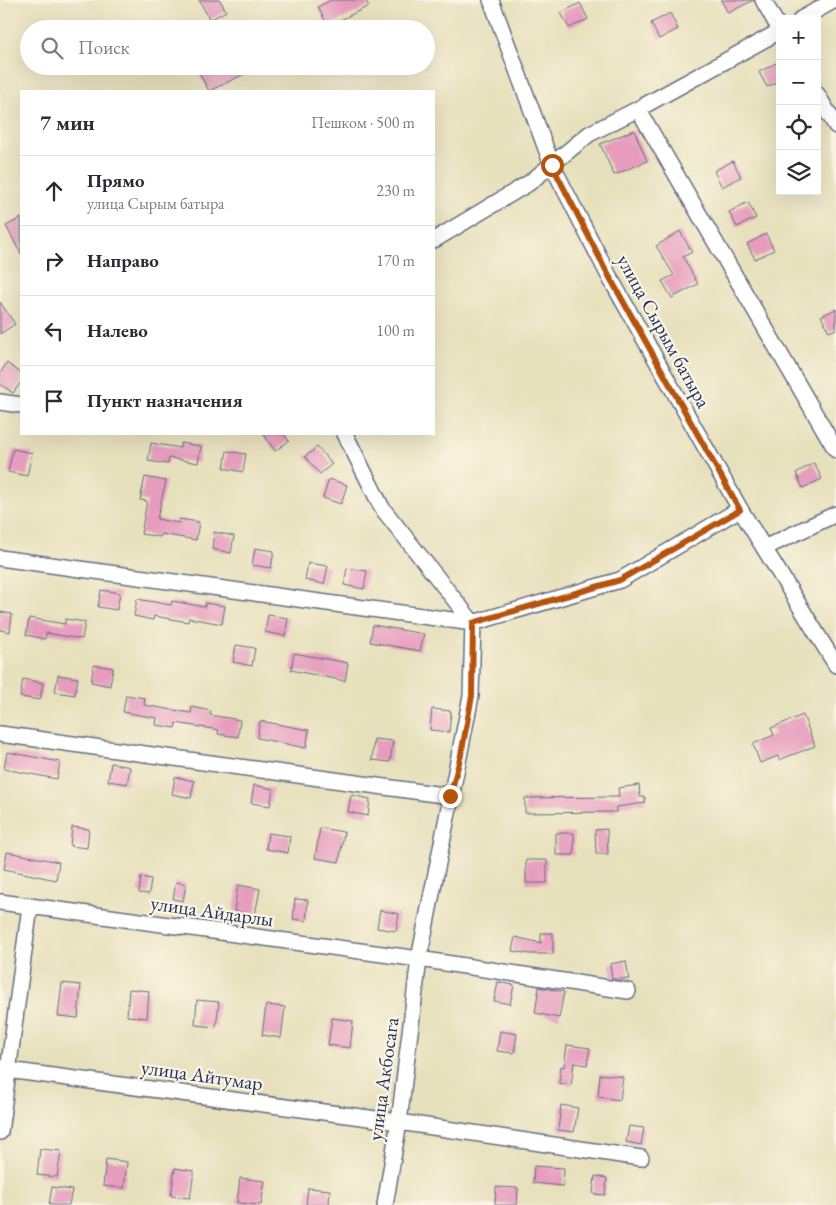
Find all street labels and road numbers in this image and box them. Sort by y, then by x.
street label: улица Сырым батыра [611,250,717,412]
street label: улица Айдарлы [149,890,275,932]
street label: улица Акбосага [361,1016,405,1142]
street label: улица Айтумар [139,1054,265,1096]

